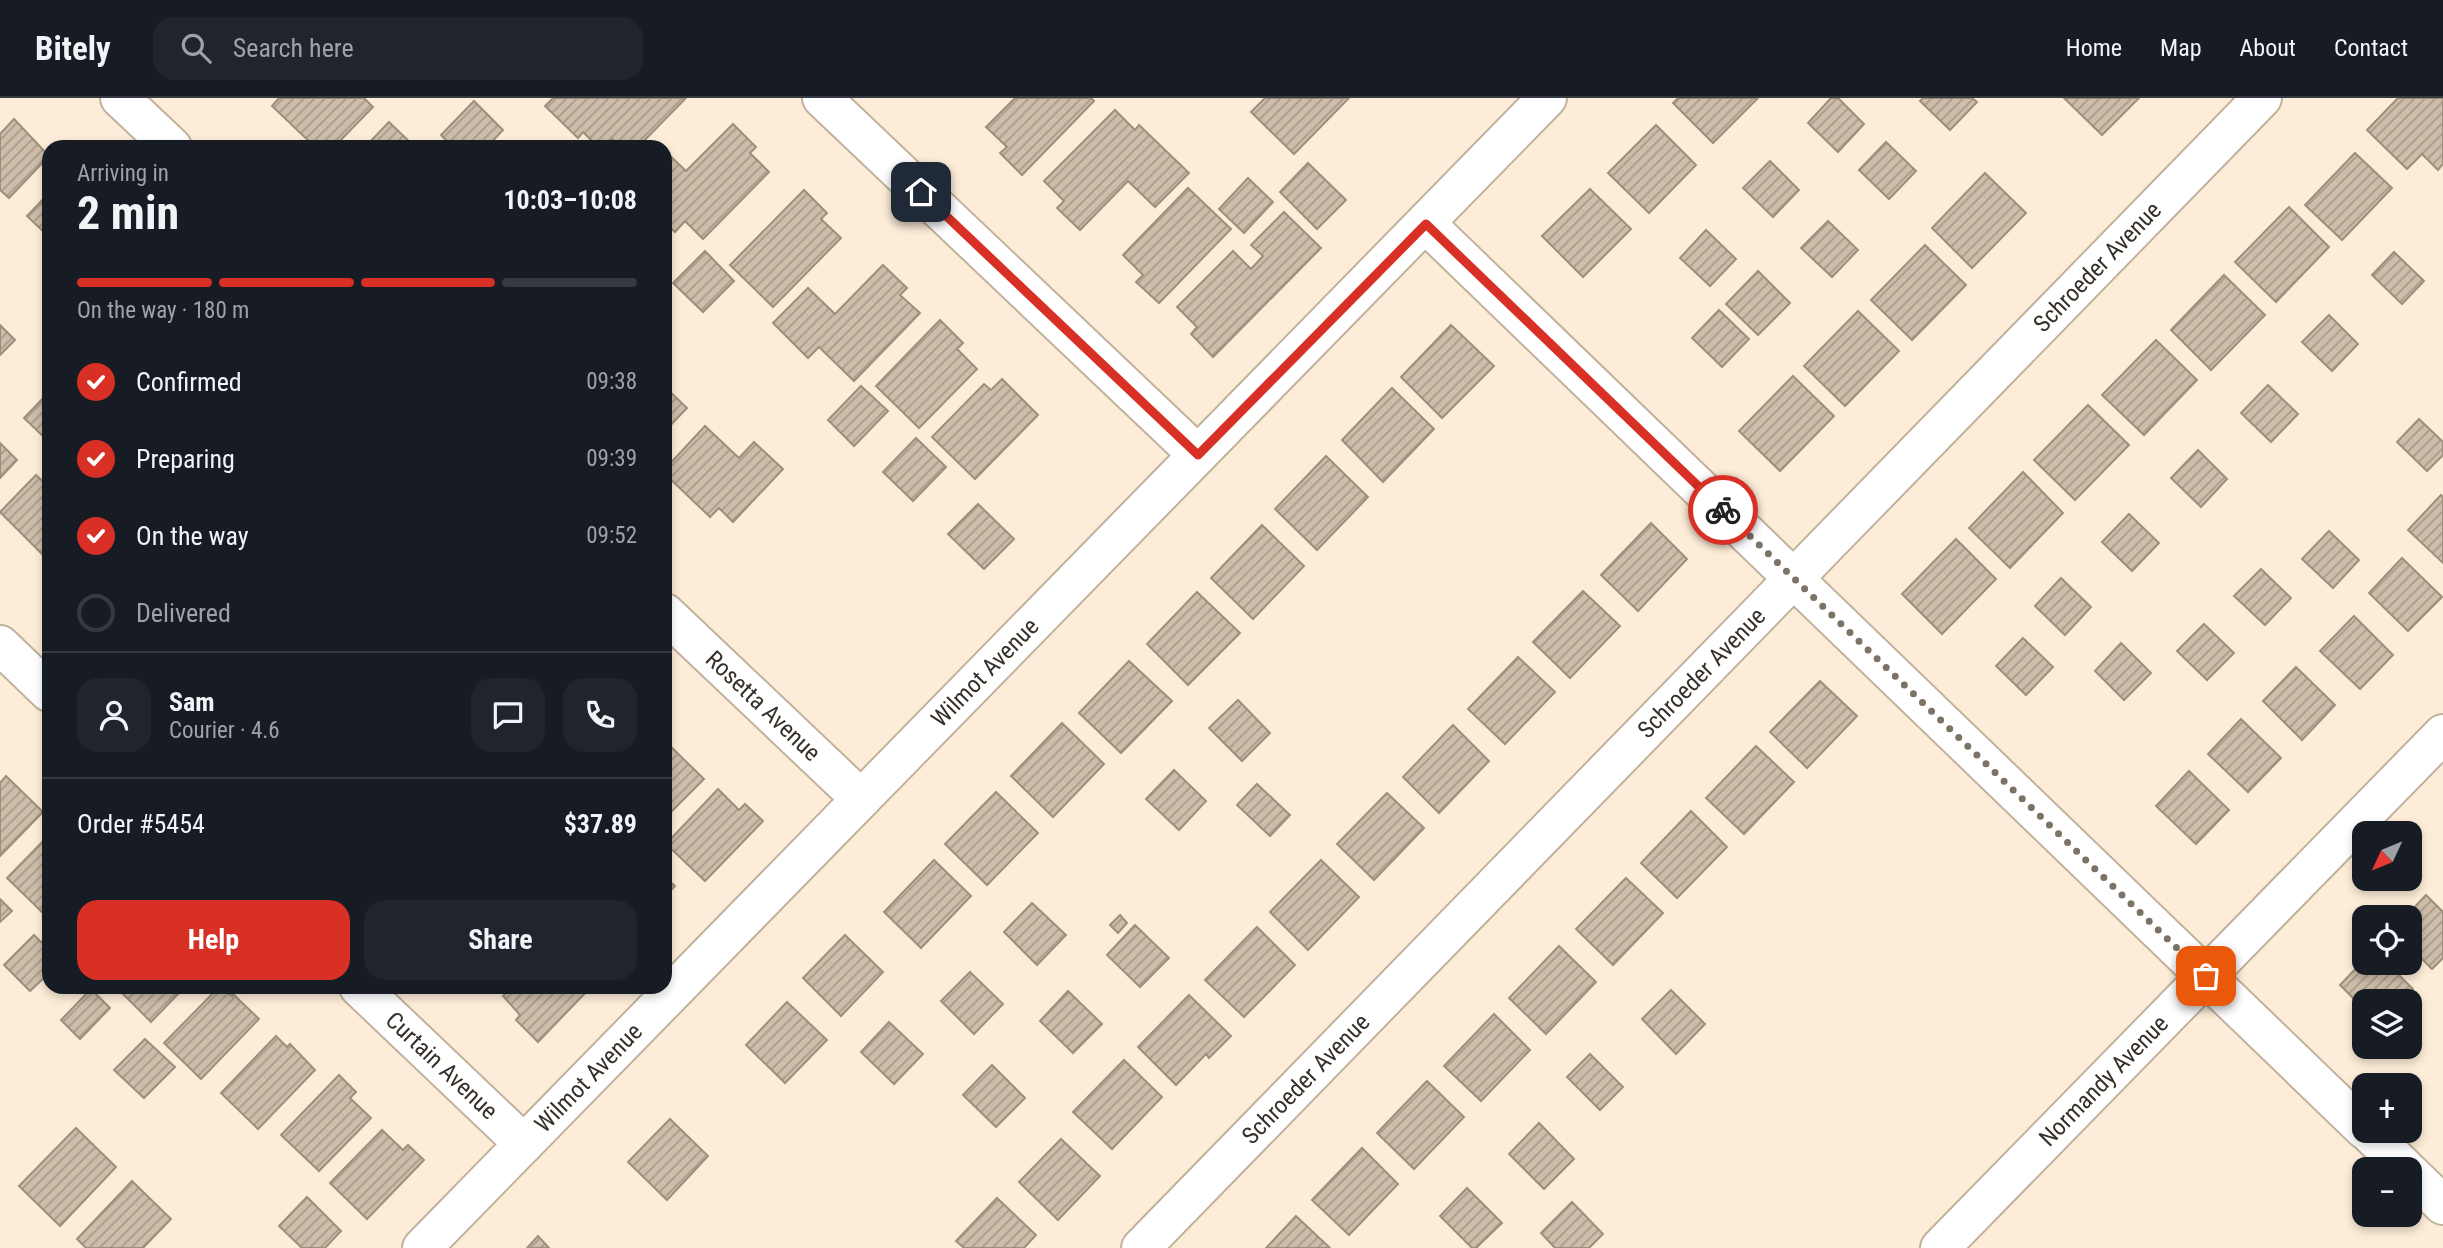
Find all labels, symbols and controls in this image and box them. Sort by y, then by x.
search box [153,17,643,80]
text: Bitely [35,29,111,68]
icon: search [177,29,215,67]
text: Search here [233,33,354,63]
text: Home [2066,34,2122,62]
text: Map [2160,34,2202,62]
text: About [2240,34,2296,62]
text: Contact [2334,34,2408,62]
text: Arriving in [77,160,169,187]
pin [891,162,951,222]
icon: home [902,173,940,211]
text: 10:03–10:08 [503,185,637,215]
text: 2 min [77,186,179,240]
street label: Schroeder Avenue [2028,196,2167,338]
text: On the way · 180 m [77,297,249,324]
icon: check [77,363,115,401]
text: Confirmed [136,367,242,397]
text: 09:38 [586,368,637,395]
icon: check [77,440,115,478]
text: Preparing [136,444,235,474]
text: 09:39 [586,445,637,472]
courier [1688,475,1758,545]
icon: bike [1704,491,1742,529]
icon: check [77,517,115,555]
text: On the way [136,521,249,551]
text: 09:52 [586,522,637,549]
text: Delivered [136,598,231,628]
street label: Schroeder Avenue [1632,602,1771,744]
street label: Wilmot Avenue [926,612,1044,733]
street label: Rosetta Avenue [700,645,826,767]
button: person [77,678,151,752]
button: chat [471,678,545,752]
button: phone [563,678,637,752]
text: Sam [169,687,215,717]
text: Courier · 4.6 [169,717,280,744]
text: Order #5454 [77,809,205,839]
text: $37.89 [564,809,637,839]
north arrow [2352,821,2422,891]
map controls [2352,821,2422,1227]
button: Help [77,900,350,980]
button: Share [364,900,637,980]
button: locate [2352,905,2422,975]
pin [2176,946,2236,1006]
icon: bag [2187,957,2225,995]
button: layers [2352,989,2422,1059]
street label: Curtain Avenue [380,1006,503,1125]
street label: Schroeder Avenue [1236,1008,1375,1150]
street label: Normandy Avenue [2034,1010,2174,1152]
street label: Wilmot Avenue [529,1018,648,1138]
button: + [2352,1073,2422,1143]
button: − [2352,1157,2422,1227]

